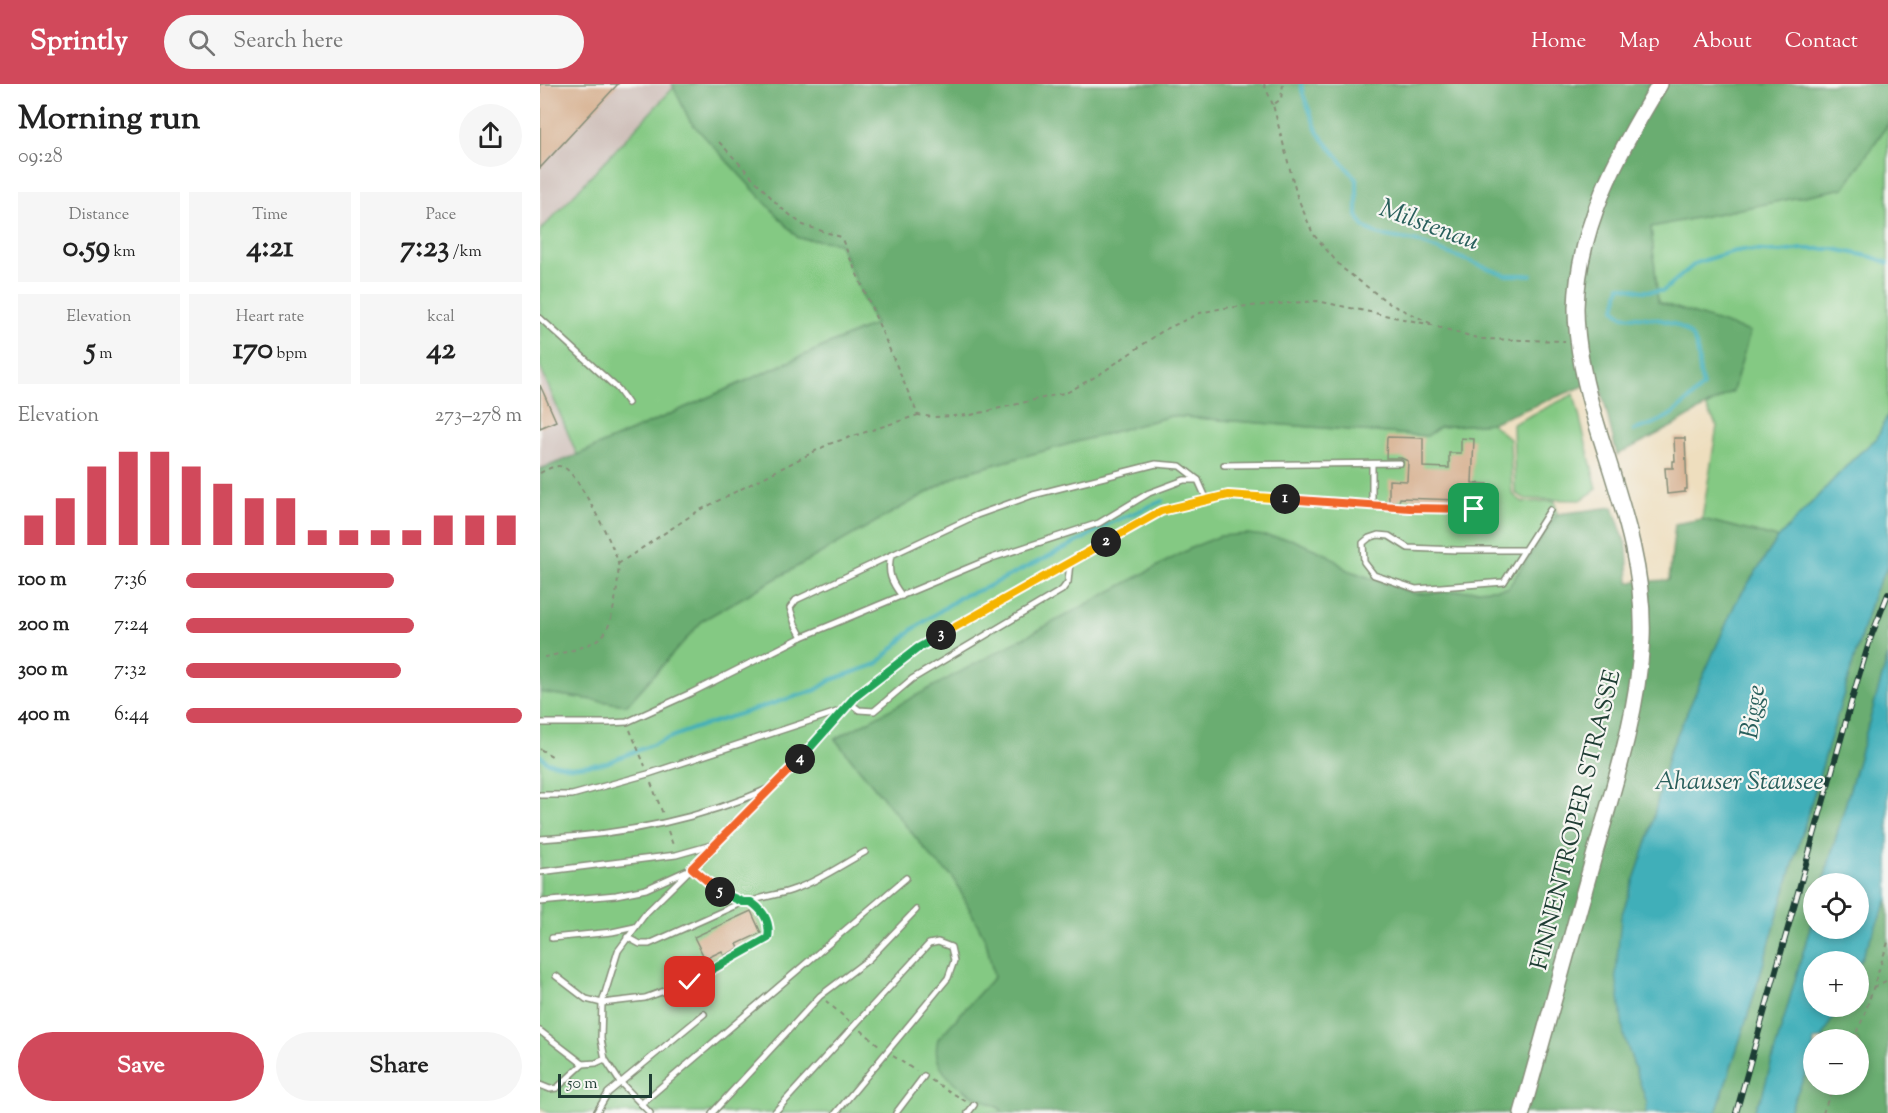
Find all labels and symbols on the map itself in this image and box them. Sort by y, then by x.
water label: Milstenau [1374,191,1485,261]
pin [1448,483,1499,534]
pin: 1 [1270,484,1300,514]
pin: 2 [1091,527,1121,557]
pin: 3 [926,620,956,650]
street label: FINNENTROPER STRASSE [1523,666,1631,974]
water label: Bigge [1732,683,1776,741]
pin: 4 [785,744,815,774]
water label: Ahauser Stausee [1654,764,1824,801]
pin: 5 [705,877,735,907]
pin [664,956,715,1007]
scale bar [558,1071,652,1098]

